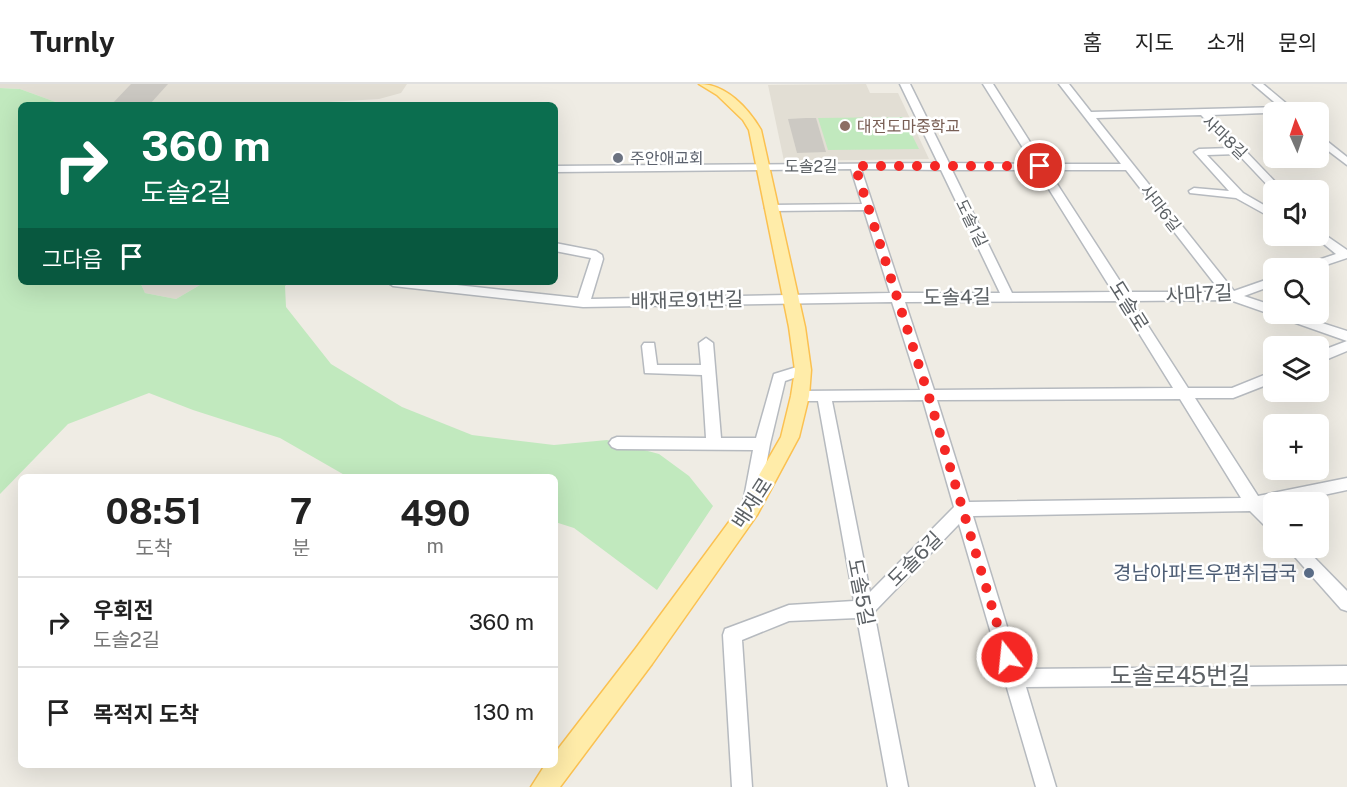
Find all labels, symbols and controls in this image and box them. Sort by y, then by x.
text: Turnly [30,25,115,58]
text: 홈 [1083,30,1102,55]
text: 지도 [1135,30,1174,55]
text: 소개 [1207,30,1245,55]
text: 문의 [1278,30,1317,55]
north arrow [1263,102,1329,168]
map controls [1263,102,1329,558]
street label: 사마8길 [1198,112,1251,163]
place label: 대전도마중학교 [857,117,960,136]
marker: 대전도마중학교 [838,119,852,133]
text: 360 m [141,121,271,170]
icon: right [42,126,120,204]
pin [1014,140,1065,191]
place label: 주안애교회 [630,149,704,168]
icon: arrive [1023,149,1056,182]
marker: 주안애교회 [611,151,625,165]
street label: 도솔2길 [784,157,838,176]
text: 도솔2길 [141,176,232,208]
button: sound [1263,180,1329,246]
street label: 사마6길 [1136,181,1185,235]
street label: 도솔1길 [952,196,991,250]
icon: arrive [115,240,148,273]
text: 그다음 [42,246,103,272]
button: search [1263,258,1329,324]
street label: 도솔로 [1104,276,1154,336]
street label: 사마7길 [1165,280,1233,308]
street label: 도솔4길 [923,284,991,310]
street label: 배재로91번길 [630,287,744,313]
button: layers [1263,336,1329,402]
button: + [1263,414,1329,480]
street label: 배재로 [727,473,777,533]
text: 08:51 [106,490,202,532]
text: 7 [290,490,312,532]
text: 490 [400,492,470,534]
button: − [1263,492,1329,558]
street label: 도솔6길 [883,527,947,591]
text: m [427,534,444,558]
text: 도착 [136,536,172,560]
text: 분 [292,536,310,560]
street label: 도솔5길 [843,556,879,628]
place label: 경남아파트우편취급국 [1113,561,1297,585]
marker: 경남아파트우편취급국 [1302,566,1316,580]
text: 우회전 [93,597,154,623]
icon: right [42,606,75,639]
text: 360 m [469,609,534,635]
position arrow [975,625,1039,689]
text: 도솔2길 [93,628,160,652]
street label: 도솔로45번길 [1110,661,1250,689]
icon: arrive [42,696,75,729]
text: 130 m [473,699,534,725]
text: 목적지 도착 [93,701,199,727]

